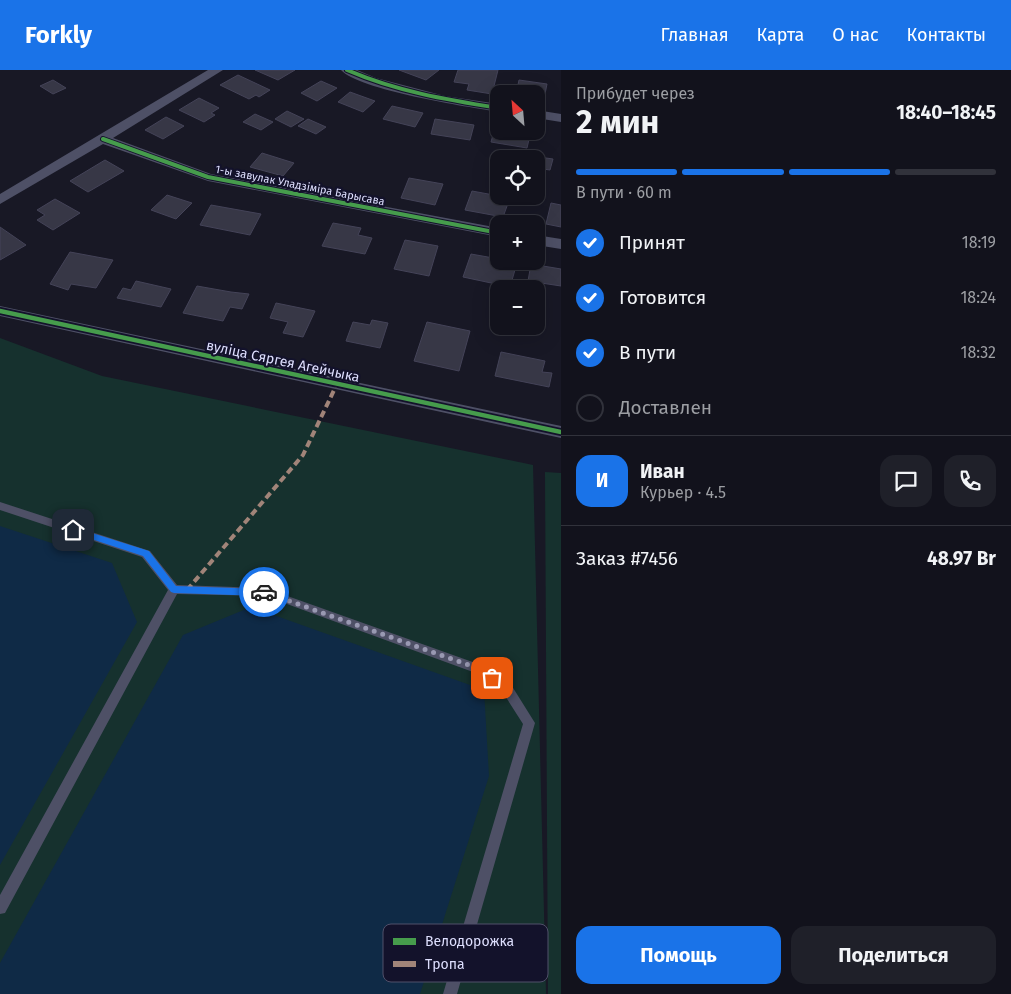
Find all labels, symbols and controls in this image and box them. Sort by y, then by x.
text: Forkly [25,21,92,49]
text: Главная [661,24,729,46]
text: Карта [757,24,804,46]
text: О нас [832,24,879,46]
text: Контакты [907,24,986,46]
text: Прибудет через [576,84,695,103]
north arrow [490,85,545,140]
map controls [490,85,545,335]
text: 18:40–18:45 [896,101,996,124]
text: 2 мин [576,103,659,141]
button: locate [490,150,545,205]
street label: 1-ы завулак Уладзіміра Барысава [214,163,386,208]
text: В пути · 60 m [576,183,672,202]
button: + [490,215,545,270]
icon: check [576,229,604,257]
text: Принят [619,231,685,254]
text: 18:19 [962,233,996,252]
button: − [490,280,545,335]
icon: check [576,284,604,312]
text: Готовится [619,286,706,309]
text: 18:24 [960,288,996,307]
street label: вуліца Сяргея Агейчыка [205,337,361,386]
icon: check [576,339,604,367]
text: В пути [619,341,676,364]
text: 18:32 [961,343,996,362]
text: Доставлен [619,396,712,419]
button: chat [880,455,932,507]
button: phone [944,455,996,507]
text: Иван [640,460,685,483]
text: И [596,469,608,492]
text: Курьер · 4.5 [640,483,726,502]
pin [52,509,94,551]
icon: home [59,516,87,544]
text: Заказ #7456 [576,547,678,570]
text: 48.97 Br [927,547,996,570]
courier [239,567,289,617]
icon: car [250,578,278,606]
pin [471,657,513,699]
icon: bag [478,664,506,692]
legend [383,924,548,982]
button: Помощь [576,926,781,984]
button: Поделиться [791,926,996,984]
text: Велодорожка [425,933,514,950]
text: Тропа [425,956,465,973]

